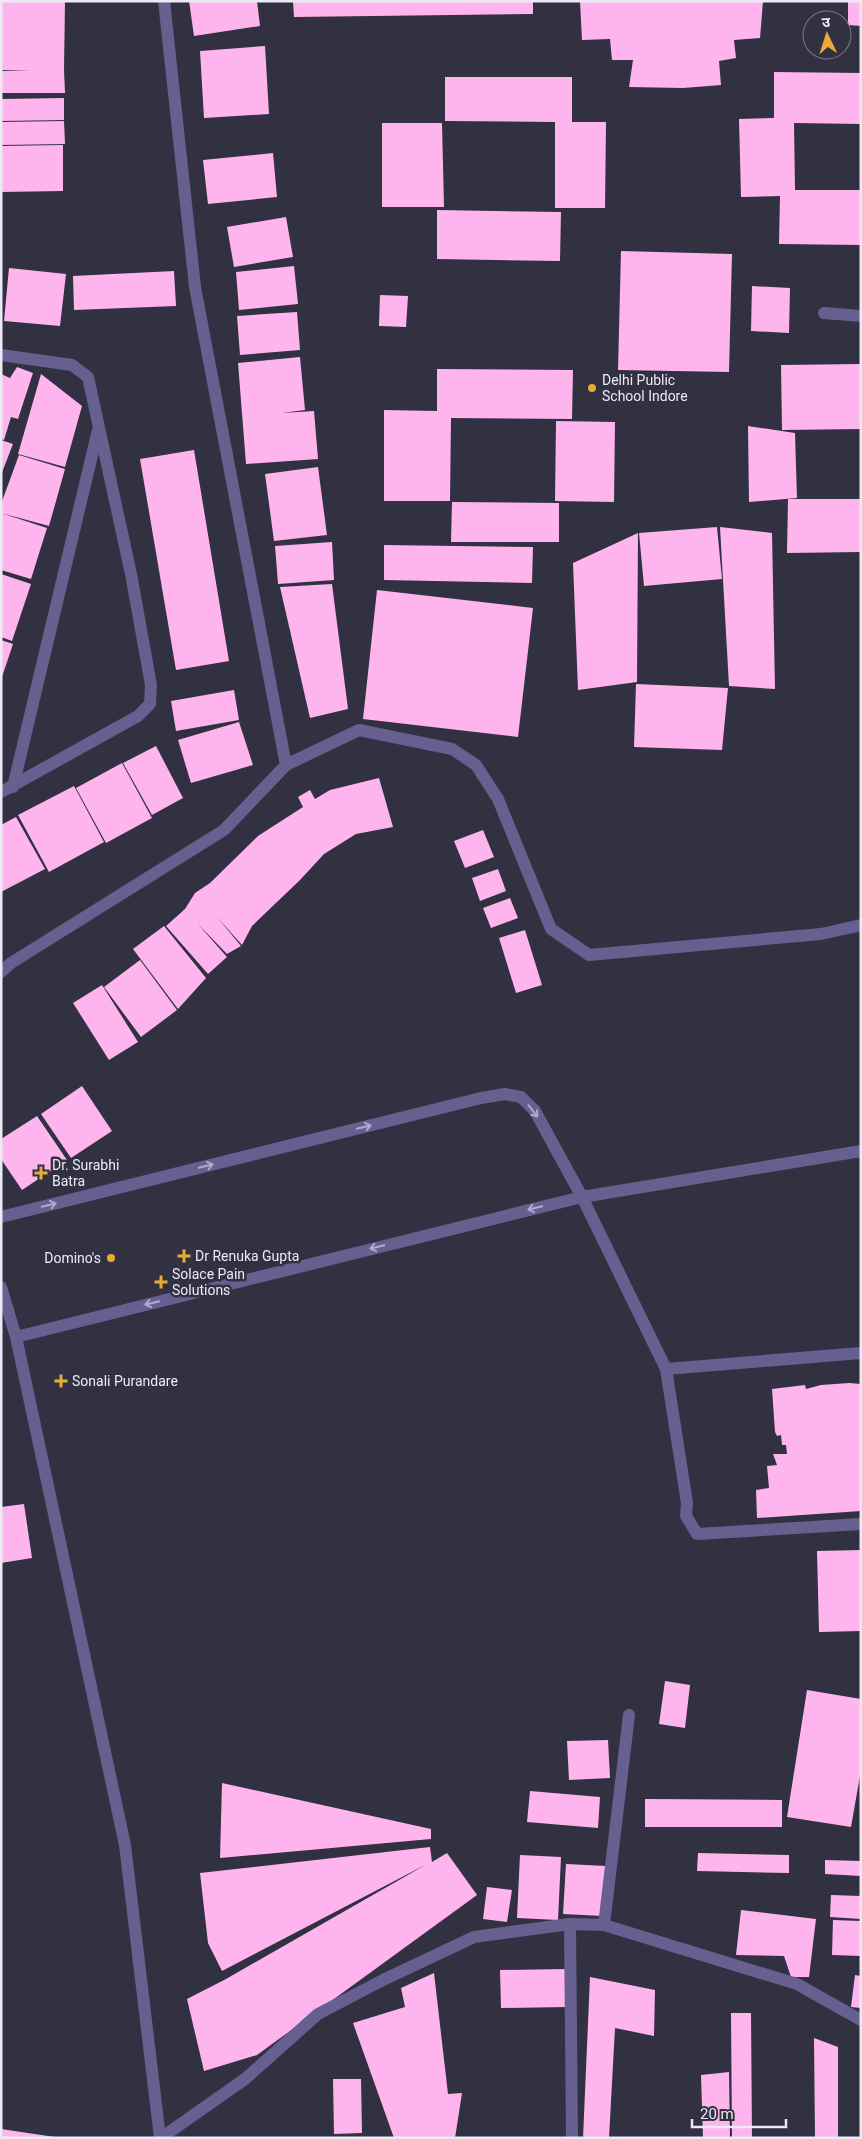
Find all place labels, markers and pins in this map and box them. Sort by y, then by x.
place label: Delhi Public School Indore [602,372,688,404]
marker: Delhi Public School Indore [586,382,598,394]
place label: Dr. Surabhi Batra [52,1157,119,1189]
marker: Dr. Surabhi Batra [34,1166,48,1180]
place label: Dr Renuka Gupta [195,1248,299,1264]
marker: Dr Renuka Gupta [177,1249,191,1263]
place label: Domino's [44,1250,101,1266]
marker: Domino's [105,1252,117,1264]
place label: Solace Pain Solutions [172,1266,245,1298]
marker: Solace Pain Solutions [154,1275,168,1289]
place label: Sonali Purandare [72,1373,178,1389]
marker: Sonali Purandare [54,1374,68,1388]

